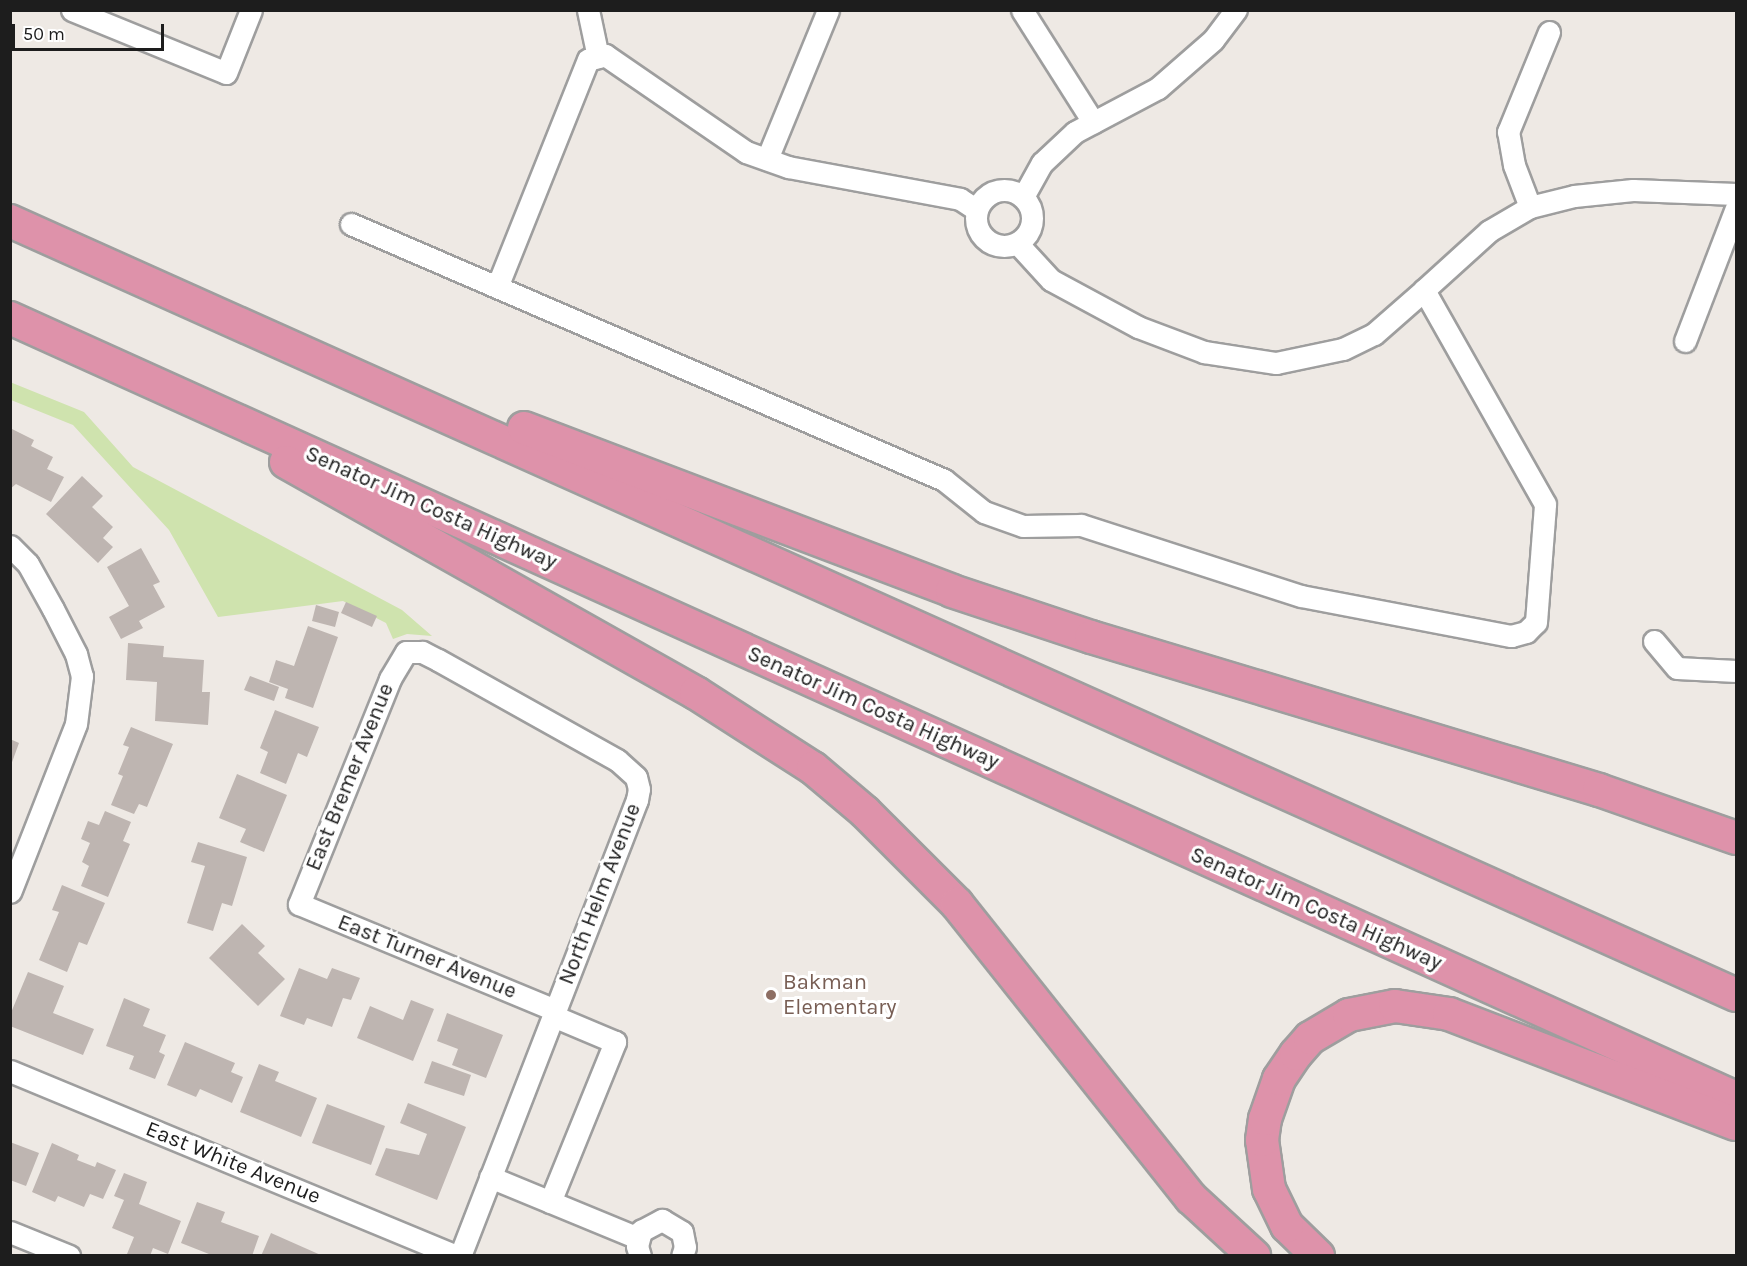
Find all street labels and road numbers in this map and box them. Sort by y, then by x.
street label: Senator Jim Costa Highway [301,440,561,576]
street label: Senator Jim Costa Highway [743,640,1003,776]
street label: East Bremer Avenue [300,679,400,875]
street label: North Helm Avenue [553,800,647,988]
street label: Senator Jim Costa Highway [1186,841,1446,977]
street label: East Turner Avenue [334,909,520,1005]
street label: East White Avenue [142,1116,324,1210]

